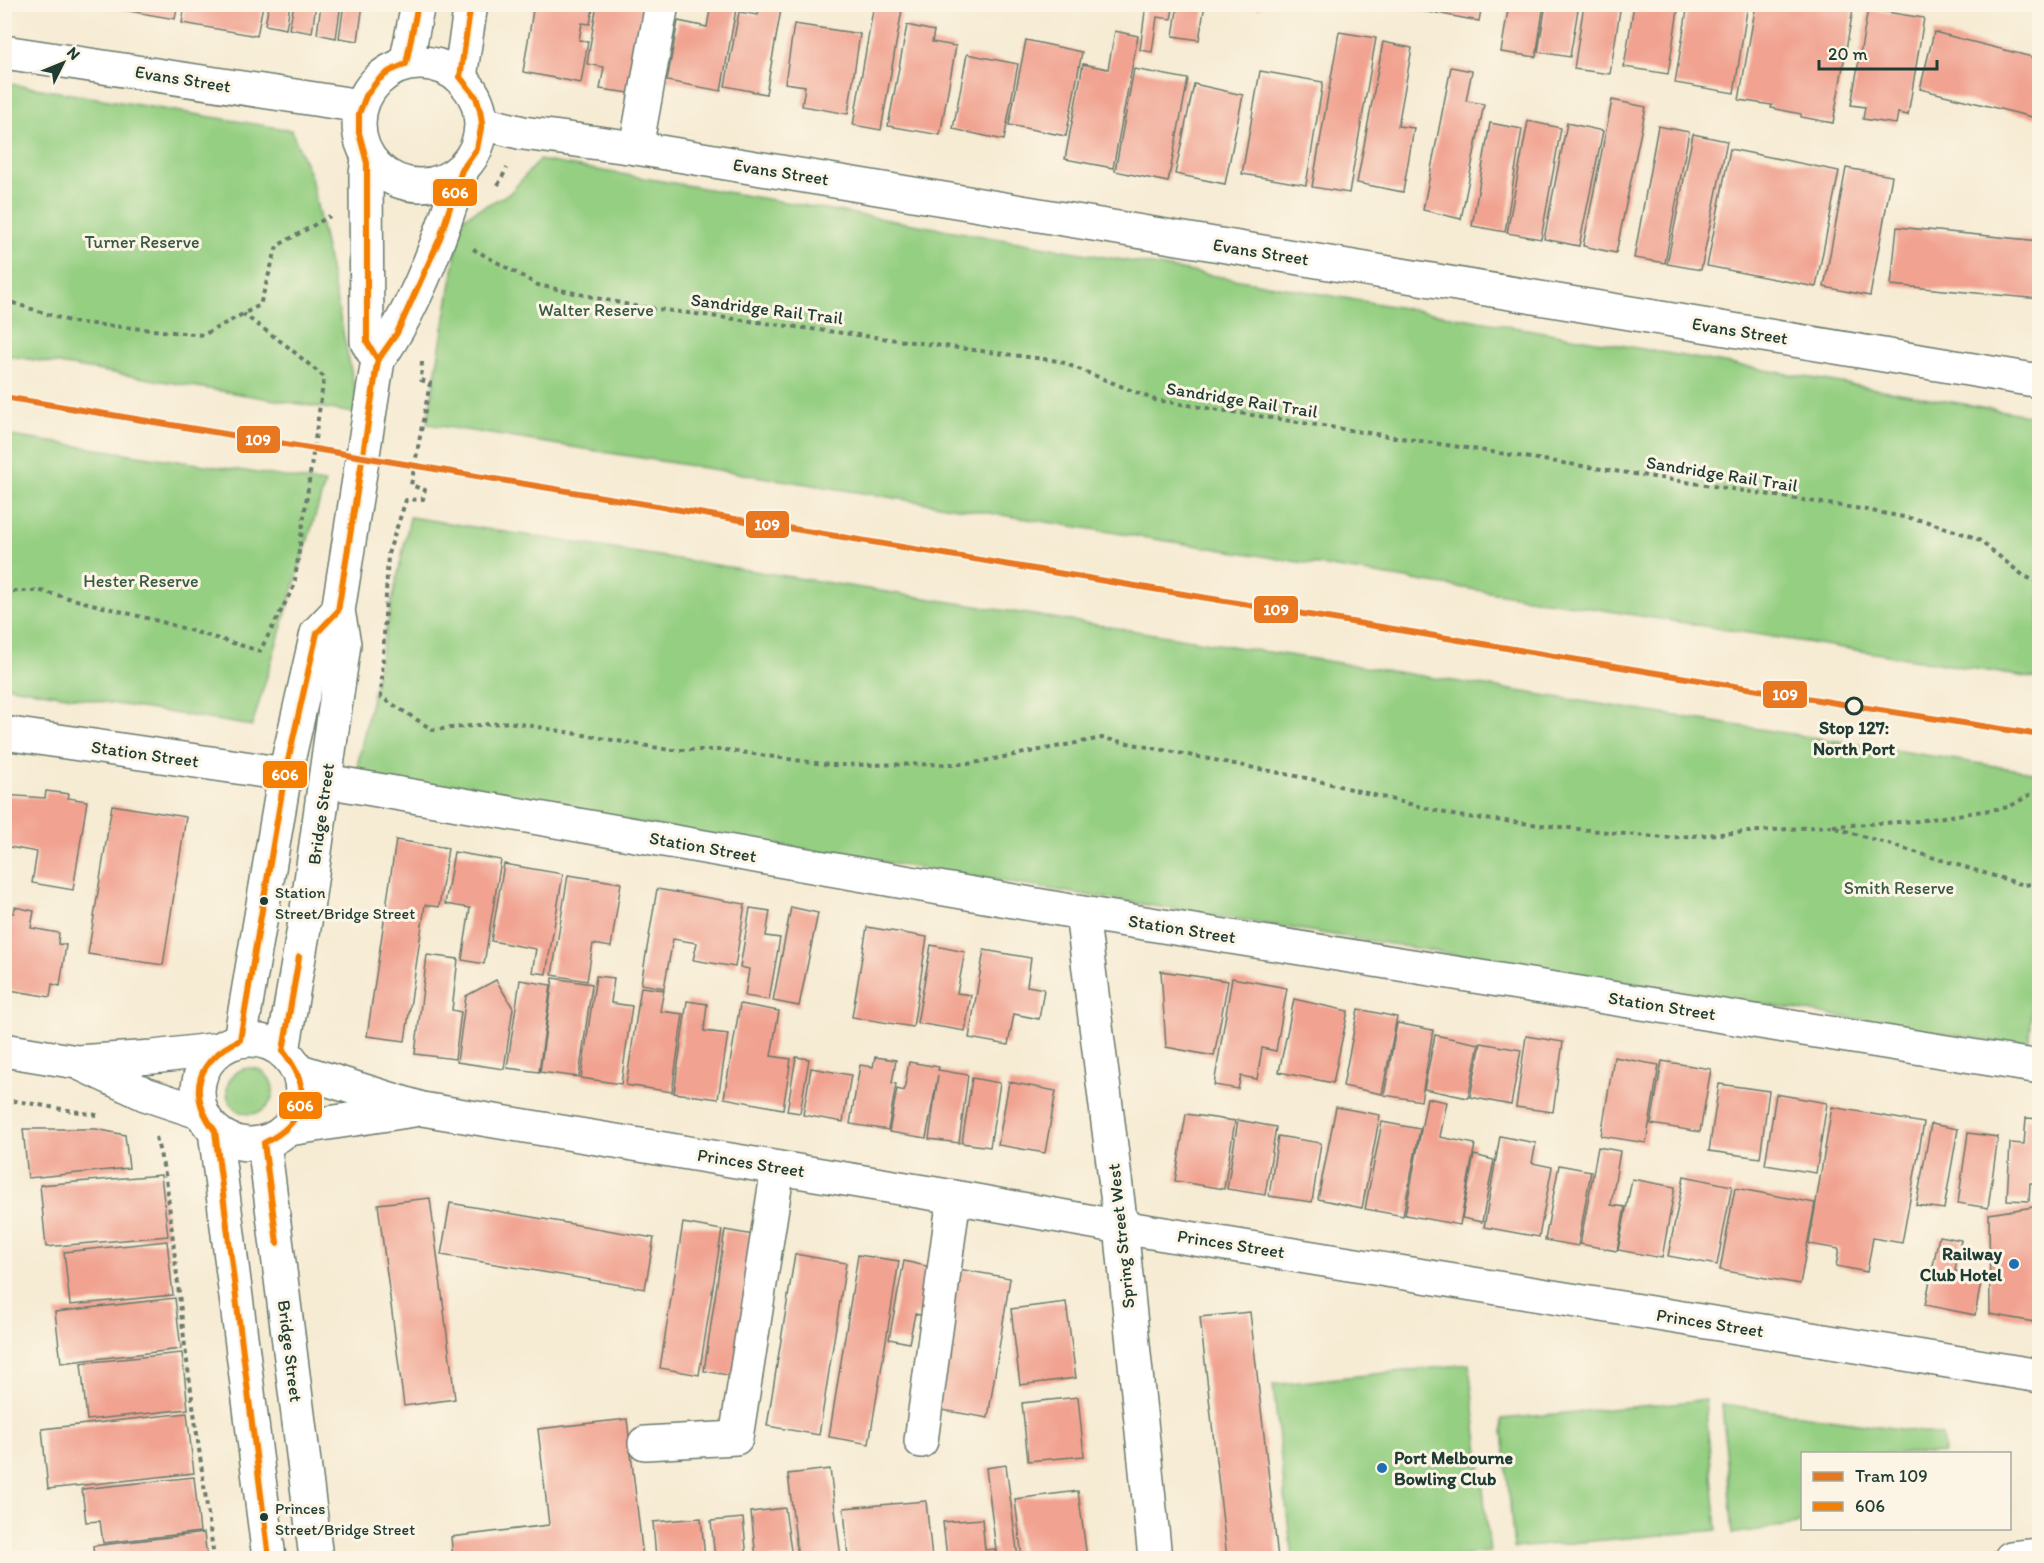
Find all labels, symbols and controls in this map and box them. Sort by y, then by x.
north arrow [33,33,93,93]
scale bar [1819,33,1938,71]
text: N [63,43,84,64]
text: 20 m [1828,43,1868,65]
street label: Evans Street [134,61,233,97]
street label: Evans Street [732,154,831,190]
line badge: 606 [432,178,478,207]
text: 606 [442,183,469,202]
park label: Turner Reserve [84,231,200,253]
street label: Evans Street [1212,234,1311,270]
street label: Sandridge Rail Trail [690,289,844,329]
park label: Walter Reserve [538,299,654,321]
street label: Evans Street [1691,313,1790,349]
street label: Sandridge Rail Trail [1165,377,1319,423]
line badge: 109 [236,425,281,454]
text: 109 [245,430,271,449]
street label: Sandridge Rail Trail [1645,451,1799,497]
line badge: 109 [745,510,790,539]
text: 109 [754,515,780,534]
park label: Hester Reserve [83,570,199,592]
line badge: 109 [1253,595,1299,624]
text: 109 [1263,600,1289,619]
line badge: 109 [1762,680,1808,709]
text: 109 [1772,685,1798,704]
marker: Stop 127: North Port [1845,697,1863,715]
place label: Stop 127: North Port [1813,717,1895,760]
street label: Station Street [90,736,201,772]
line badge: 606 [262,760,308,789]
street label: Bridge Street [303,761,339,866]
text: 606 [272,765,299,784]
street label: Station Street [648,827,759,867]
park label: Smith Reserve [1844,877,1954,899]
place label: Station Street/Bridge Street [275,883,415,923]
marker: Station Street/Bridge Street [258,895,270,907]
street label: Station Street [1127,910,1238,948]
street label: Station Street [1607,987,1718,1025]
line badge: 606 [278,1091,323,1120]
text: 606 [287,1096,314,1115]
street label: Princes Street [696,1144,807,1182]
street label: Spring Street West [1102,1162,1140,1309]
street label: Princes Street [1176,1225,1287,1263]
place label: Railway Club Hotel [1920,1243,2003,1286]
marker: Railway Club Hotel [2007,1257,2021,1271]
street label: Bridge Street [273,1299,307,1403]
street label: Princes Street [1655,1304,1766,1342]
place label: Port Melbourne Bowling Club [1394,1447,1514,1490]
legend [1801,1452,2011,1530]
marker: Port Melbourne Bowling Club [1375,1461,1389,1475]
text: Tram 109 [1855,1465,1928,1487]
text: 606 [1855,1495,1885,1517]
place label: Princes Street/Bridge Street [275,1499,415,1539]
marker: Princes Street/Bridge Street [258,1511,270,1523]

